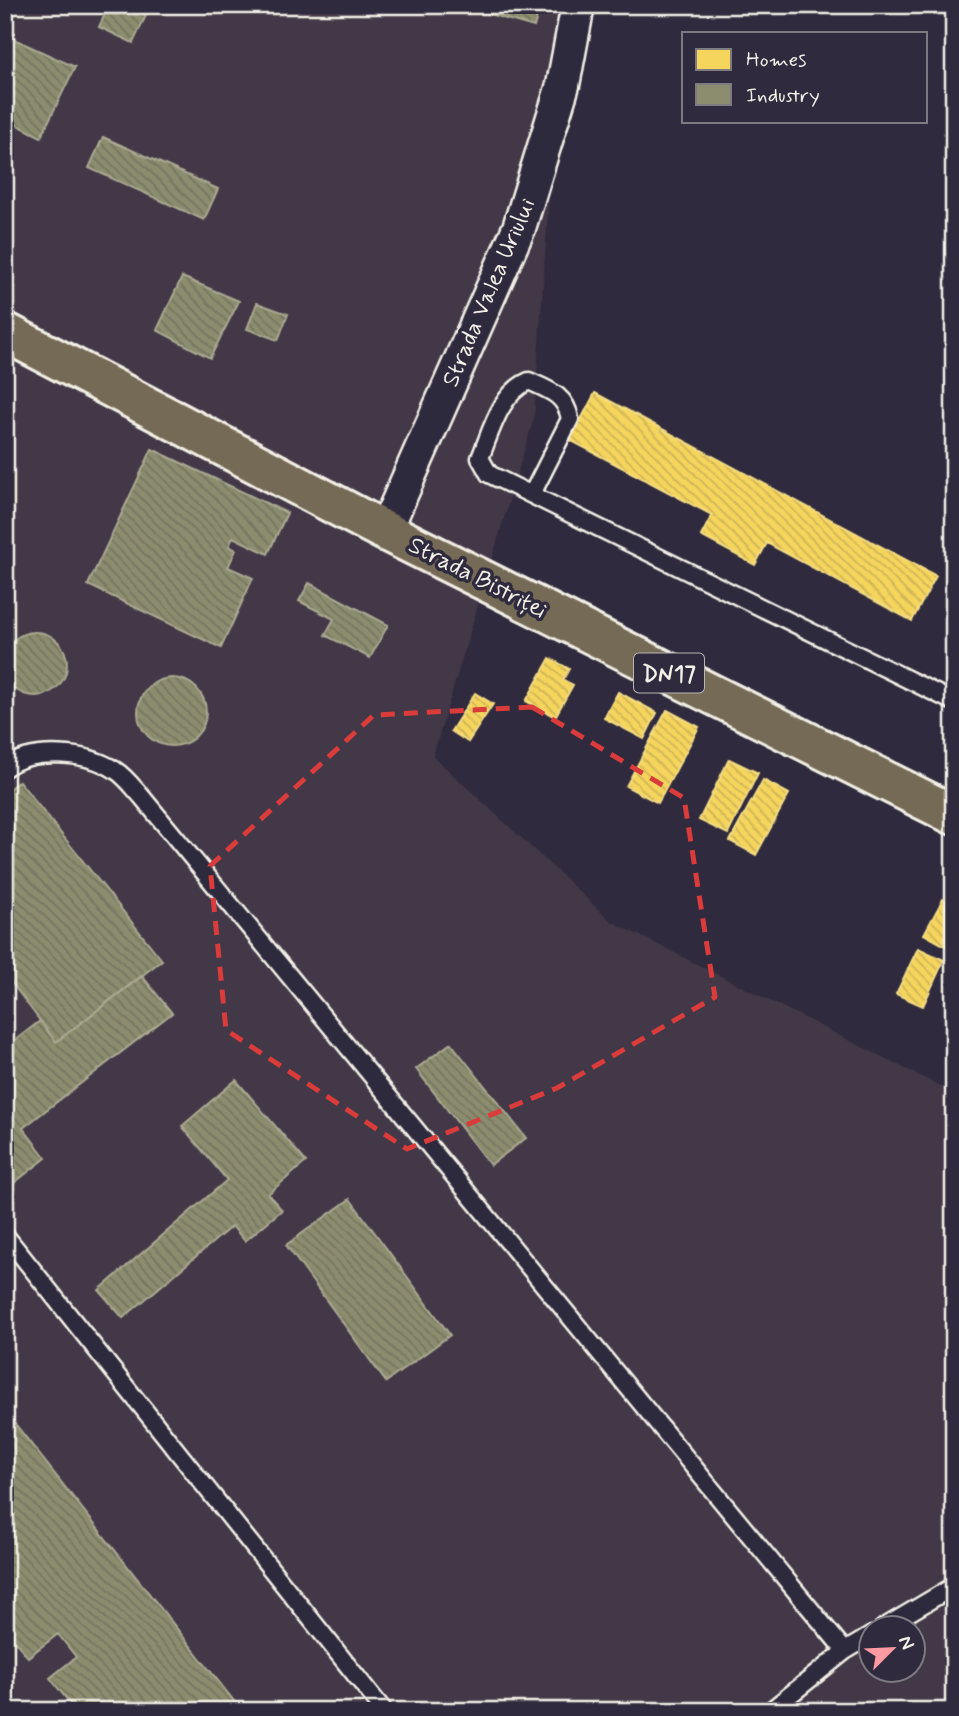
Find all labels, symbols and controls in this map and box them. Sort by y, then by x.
legend [682,32,928,122]
text: Homes [746,46,806,74]
text: Industry [746,82,820,110]
street label: Strada Valea Uriului [436,193,543,392]
street label: Strada Bistriței [403,530,552,626]
road number: DN17 [634,653,704,692]
north arrow [858,1614,928,1684]
text: N [892,1632,920,1654]

